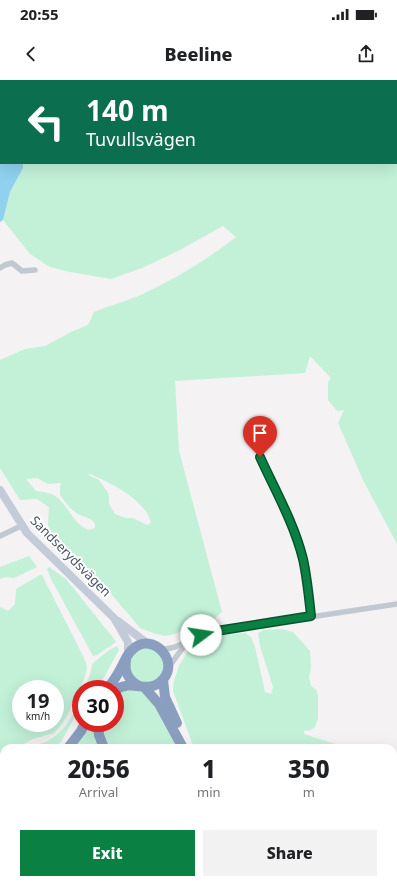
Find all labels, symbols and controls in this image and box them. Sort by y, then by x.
text: 20:55 [20,4,59,24]
text: Beeline [165,42,232,66]
icon: back [20,43,42,65]
icon: share [355,43,377,65]
text: 140 m [86,91,169,129]
icon: left [20,96,72,148]
text: Tuvullsvägen [86,127,196,151]
pin [243,416,277,457]
icon: arrive [249,422,271,444]
street label: Sandserydsvägen [27,512,115,600]
position arrow [180,614,222,656]
speed limit sign: 30 [72,680,124,732]
text: 19 [27,687,49,714]
text: km/h [26,709,50,723]
text: 20:56 [67,752,130,785]
text: 1 [202,752,216,785]
text: 350 [288,752,330,785]
text: Arrival [79,783,118,801]
text: min [197,783,221,801]
text: m [303,783,315,801]
button: Exit [20,830,195,876]
button: Share [203,830,377,876]

